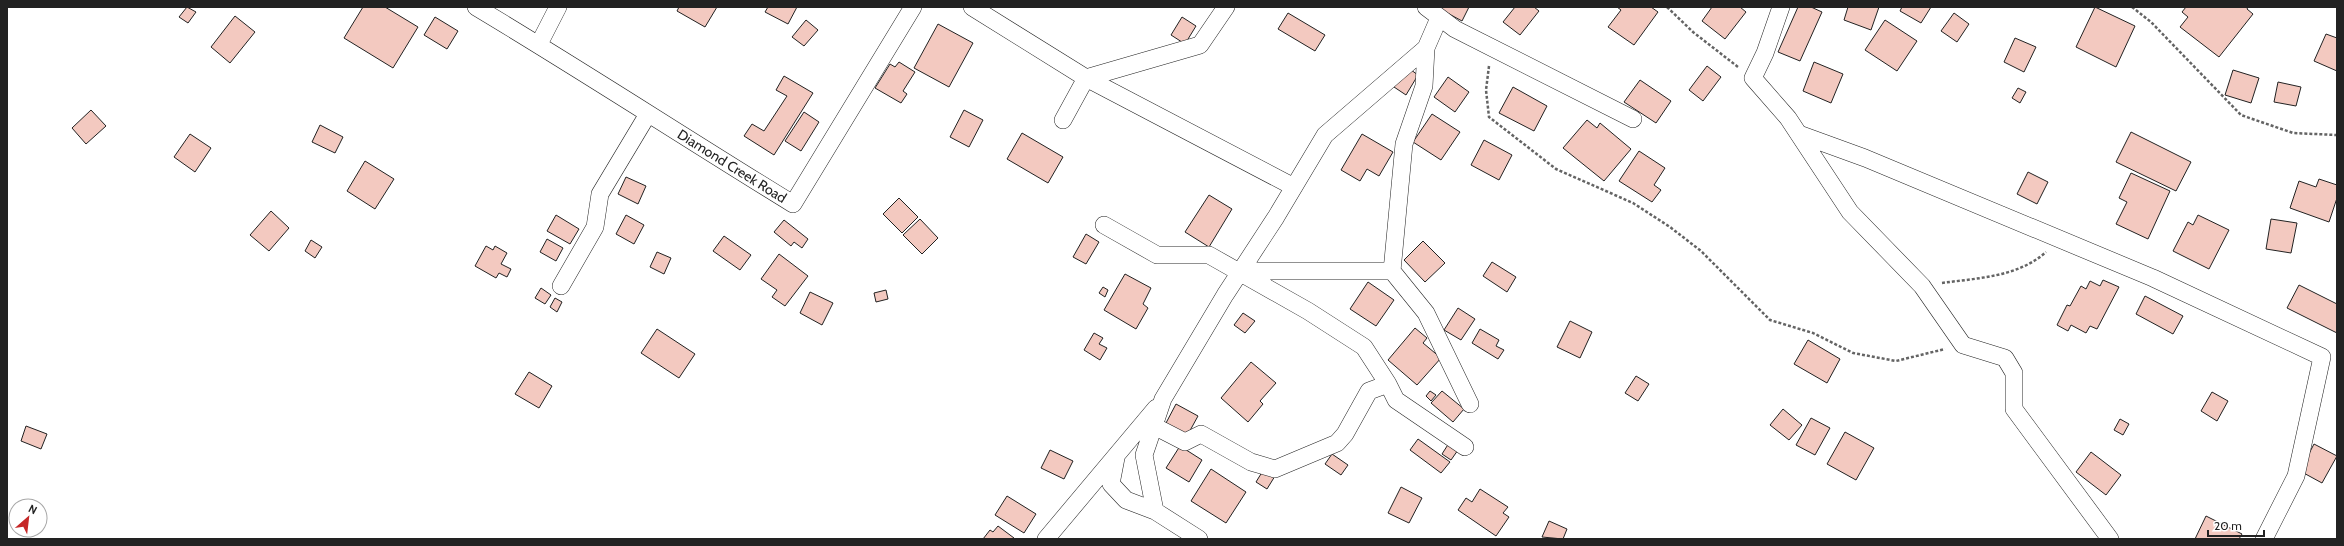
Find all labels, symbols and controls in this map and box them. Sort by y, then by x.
street label: Diamond Creek Road [674,125,790,207]
north arrow [8,498,48,538]
text: N [26,501,39,517]
scale bar [2208,512,2264,538]
text: 20 m [2214,518,2242,533]

